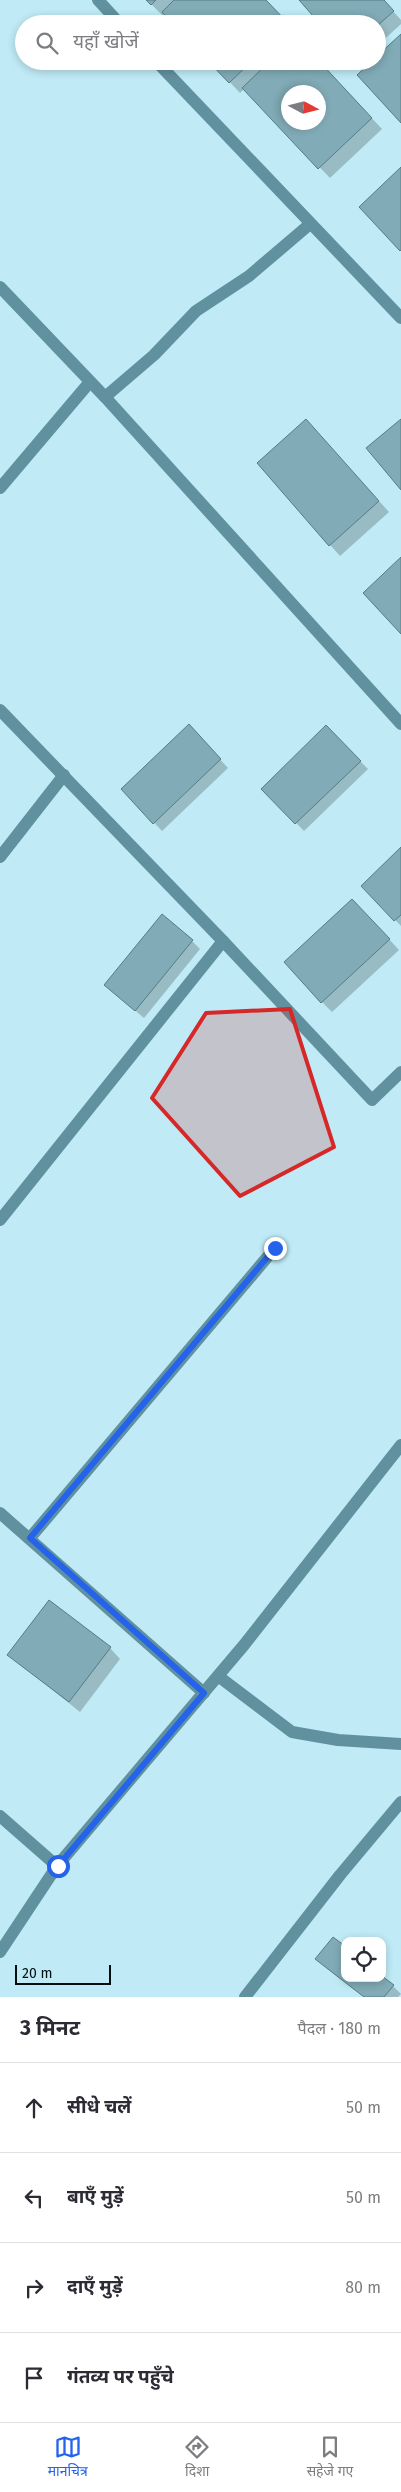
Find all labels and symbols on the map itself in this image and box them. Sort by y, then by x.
north arrow [281,85,326,130]
route end [264,1237,287,1260]
route start [47,1855,70,1878]
scale bar [15,1962,111,1985]

